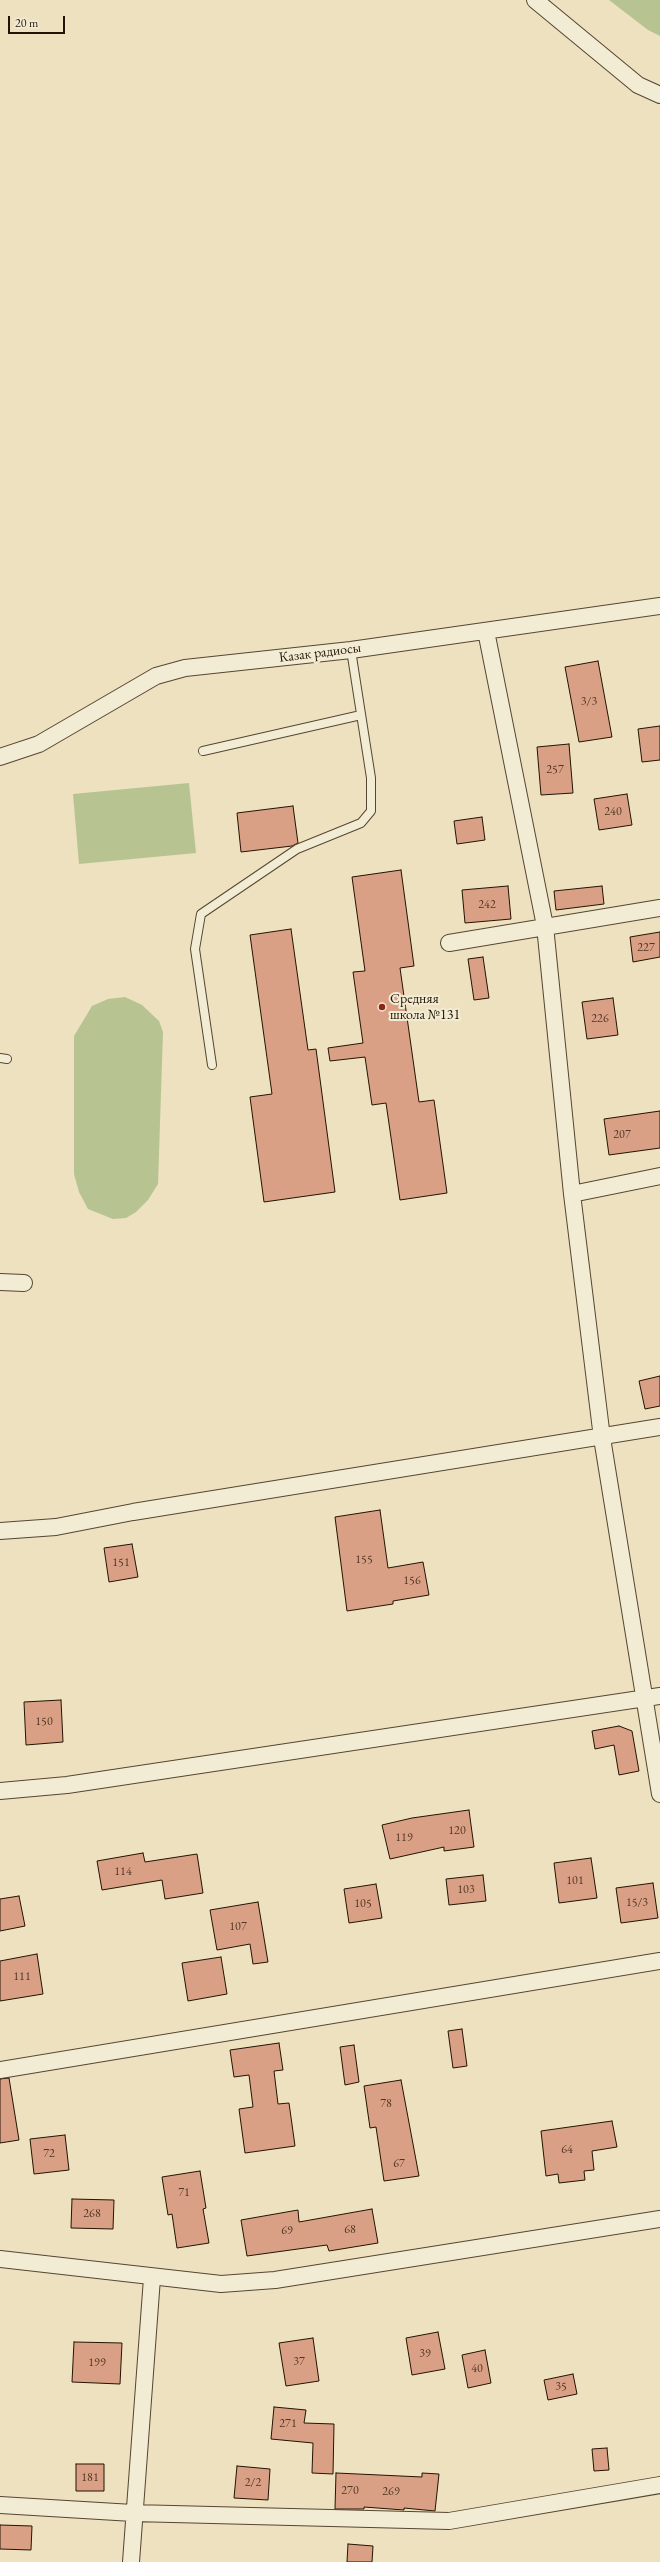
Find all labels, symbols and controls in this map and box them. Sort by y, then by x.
scale bar [10,8,67,34]
text: 20 m [15,15,38,31]
street label: Казак радиосы [278,640,362,666]
house number: 3/3 [581,695,597,709]
house number: 257 [546,763,564,777]
house number: 240 [604,805,622,819]
house number: 242 [478,898,496,912]
house number: 227 [637,941,655,955]
place label: Средняя школа №131 [390,991,460,1024]
marker: Средняя школа №131 [377,1002,387,1012]
house number: 226 [591,1012,609,1026]
house number: 207 [613,1128,631,1142]
house number: 155 [355,1553,373,1567]
house number: 151 [112,1556,130,1570]
house number: 156 [403,1574,421,1588]
house number: 150 [35,1715,53,1729]
house number: 120 [448,1824,466,1838]
house number: 119 [395,1831,413,1845]
house number: 114 [114,1865,132,1879]
house number: 101 [566,1874,584,1888]
house number: 103 [457,1883,475,1897]
house number: 15/3 [626,1896,648,1910]
house number: 105 [354,1897,372,1911]
house number: 107 [229,1920,247,1934]
house number: 111 [13,1970,31,1984]
house number: 78 [380,2097,392,2111]
house number: 64 [561,2143,573,2157]
house number: 72 [43,2147,55,2161]
house number: 67 [393,2157,405,2171]
house number: 71 [178,2186,190,2200]
house number: 268 [83,2207,101,2221]
house number: 68 [344,2223,356,2237]
house number: 69 [281,2224,293,2238]
house number: 39 [419,2347,431,2361]
house number: 37 [293,2355,305,2369]
house number: 199 [88,2356,106,2370]
house number: 40 [471,2362,483,2376]
house number: 35 [555,2380,567,2394]
house number: 271 [279,2417,297,2431]
house number: 181 [81,2471,99,2485]
house number: 2/2 [245,2476,261,2490]
house number: 270 [341,2484,359,2498]
house number: 269 [382,2485,400,2499]

